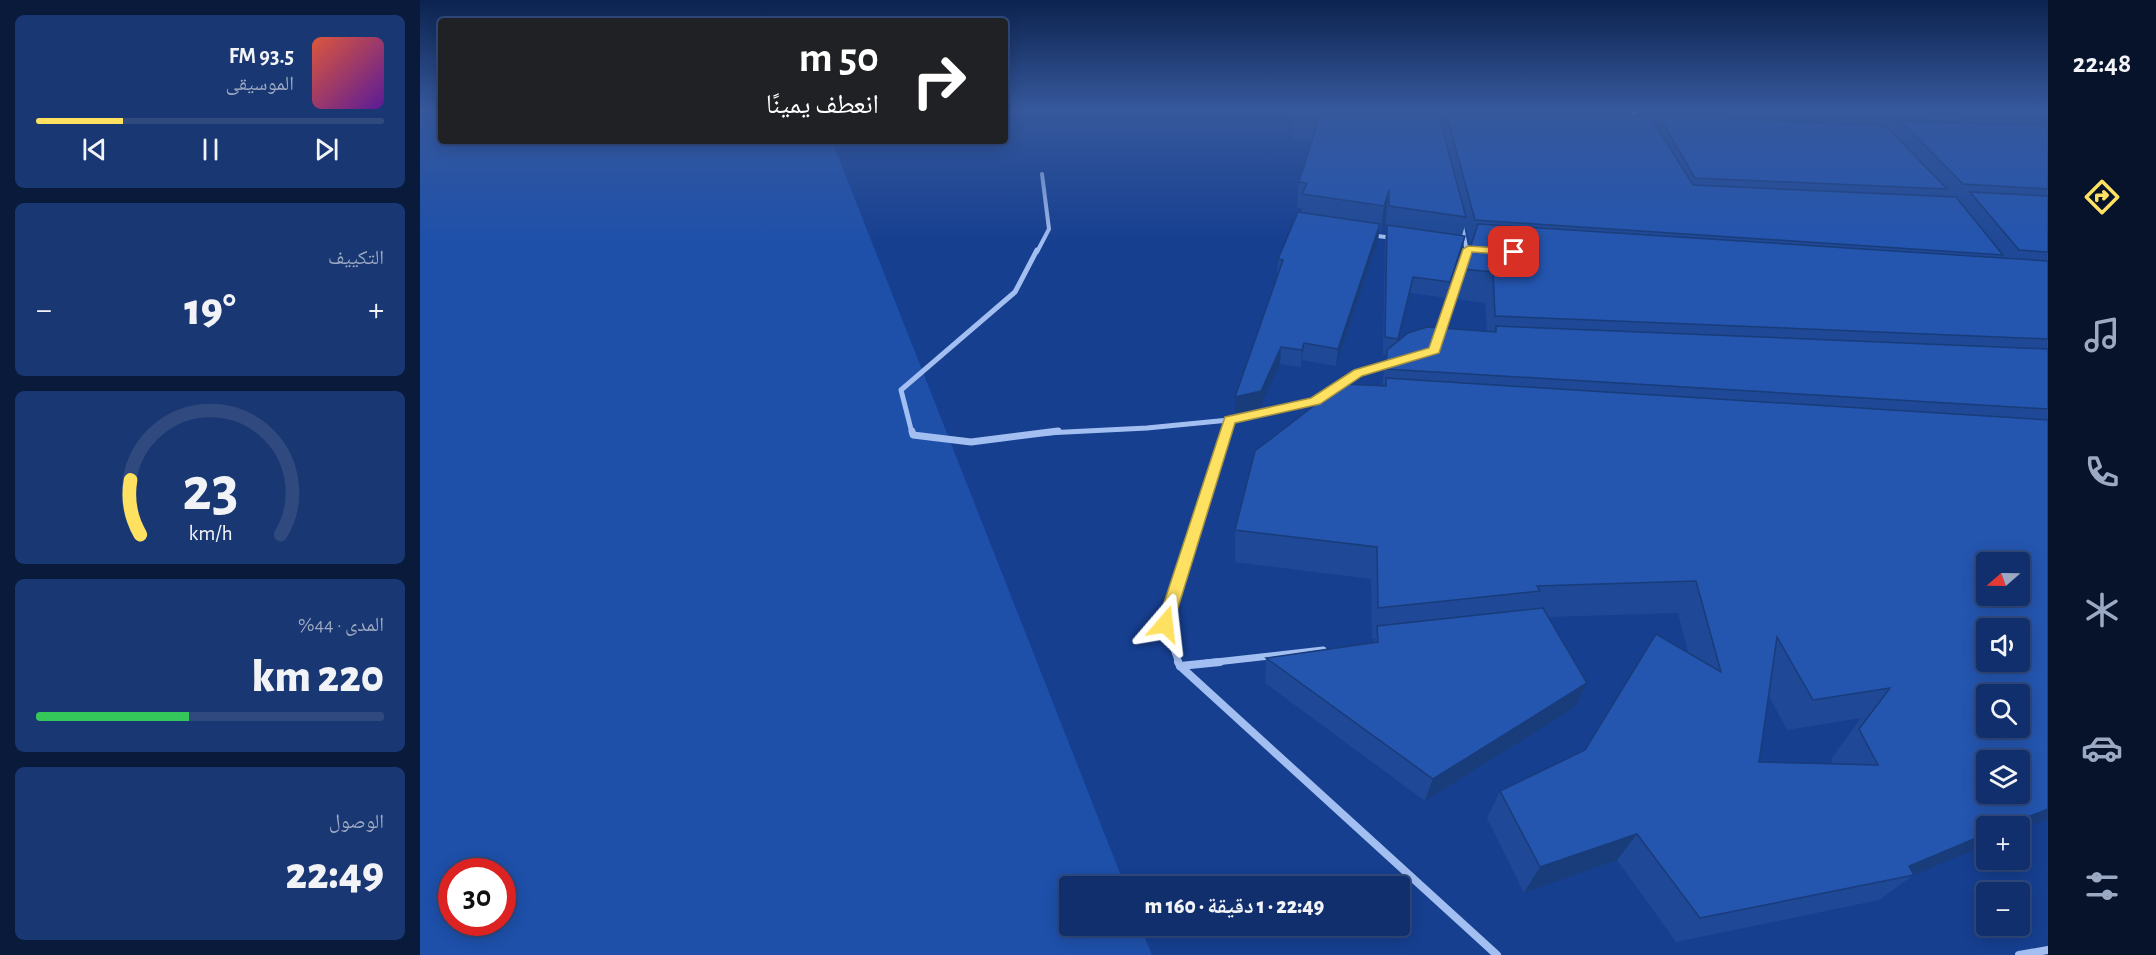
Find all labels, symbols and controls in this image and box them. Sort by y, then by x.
text: 50 m [799,37,879,79]
icon: right [900,42,978,120]
text: 93.5 FM [229,45,294,67]
text: 22:48 [2073,50,2131,77]
text: الموسيقى [226,74,294,94]
text: انعطف يمينًا [766,91,879,118]
icon: previous [78,133,111,166]
icon: pause [194,133,227,166]
icon: next [310,133,343,166]
icon: directions [2081,176,2123,218]
pin [1488,226,1539,277]
icon: arrive [1497,235,1530,268]
text: التكييف [328,248,384,268]
text: 19° [184,288,236,333]
text: − [36,294,52,327]
text: + [368,294,384,327]
icon: music [2081,314,2123,356]
icon: phone [2081,451,2123,493]
text: 23 [182,459,238,521]
text: km/h [188,523,232,544]
north arrow [1976,552,2030,606]
map controls [1976,552,2030,936]
icon: climate [2081,589,2123,631]
position arrow [1133,592,1197,656]
text: المدى · 44% [298,615,384,635]
button: sound [1976,618,2030,672]
text: 220 km [252,655,384,700]
button: search [1976,684,2030,738]
icon: car [2081,727,2123,769]
button: layers [1976,750,2030,804]
text: الوصول [329,812,384,832]
button: + [1976,816,2030,870]
text: 22:49 [285,852,384,897]
speed limit sign: 30 [438,858,516,936]
icon: filters [2081,865,2123,907]
button: − [1976,882,2030,936]
text: 22:49 · 1 دقيقة · 160 m [1145,895,1324,917]

